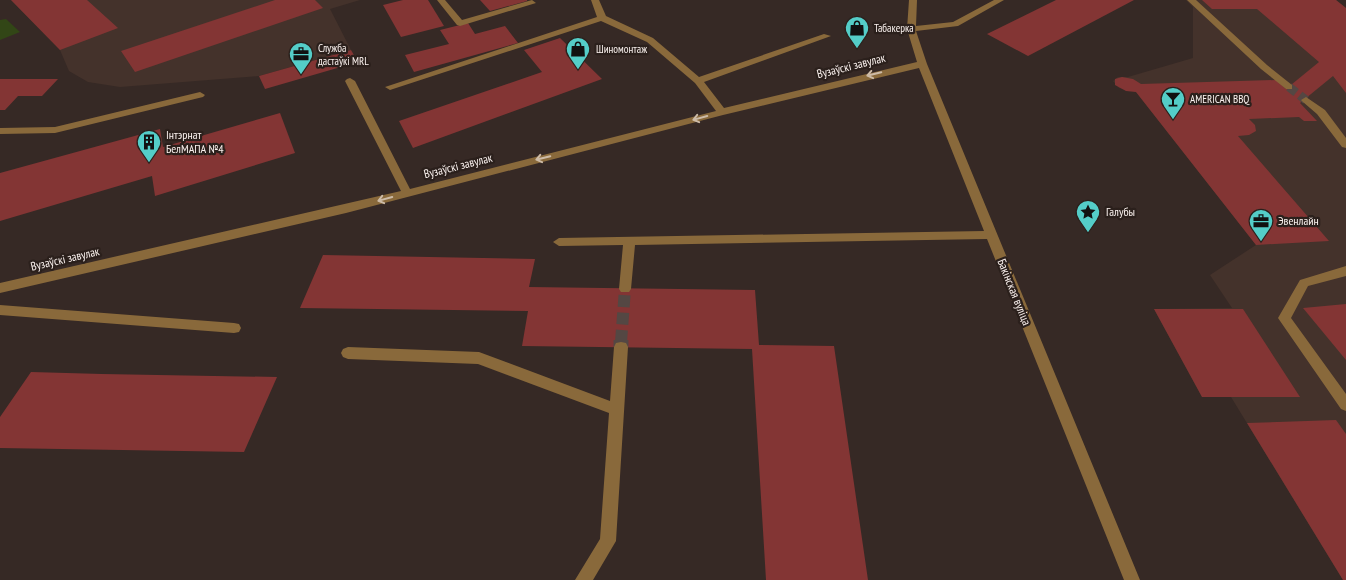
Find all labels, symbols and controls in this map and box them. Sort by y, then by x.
shop icon: Табакерка [844,15,870,49]
place label: Табакерка [874,21,914,35]
shop icon: Шиномонтаж [565,36,591,70]
office icon: Служба дастаўкі MRL [288,41,314,75]
place label: Служба дастаўкі MRL [318,41,369,68]
place label: Шиномонтаж [596,42,647,56]
street label: Вузаўскі завулак [815,50,887,81]
one-way arrow [867,70,883,79]
bar icon: AMERICAN BBQ [1160,86,1186,120]
place label: AMERICAN BBQ [1190,92,1250,106]
one-way arrow [692,114,708,123]
place label: Інтэрнат БелМАПА №4 [166,127,224,156]
building icon: Інтэрнат БелМАПА №4 [136,129,162,163]
street label: Вузаўскі завулак [422,150,494,181]
one-way arrow [535,154,551,164]
one-way arrow [378,195,394,204]
place icon: Галубы [1075,199,1101,233]
place label: Галубы [1106,204,1135,219]
office icon: Эвенлайн [1248,208,1274,242]
place label: Эвенлайн [1278,213,1319,228]
street label: Вузаўскі завулак [29,243,101,274]
street label: Бакінская вуліца [994,256,1035,327]

